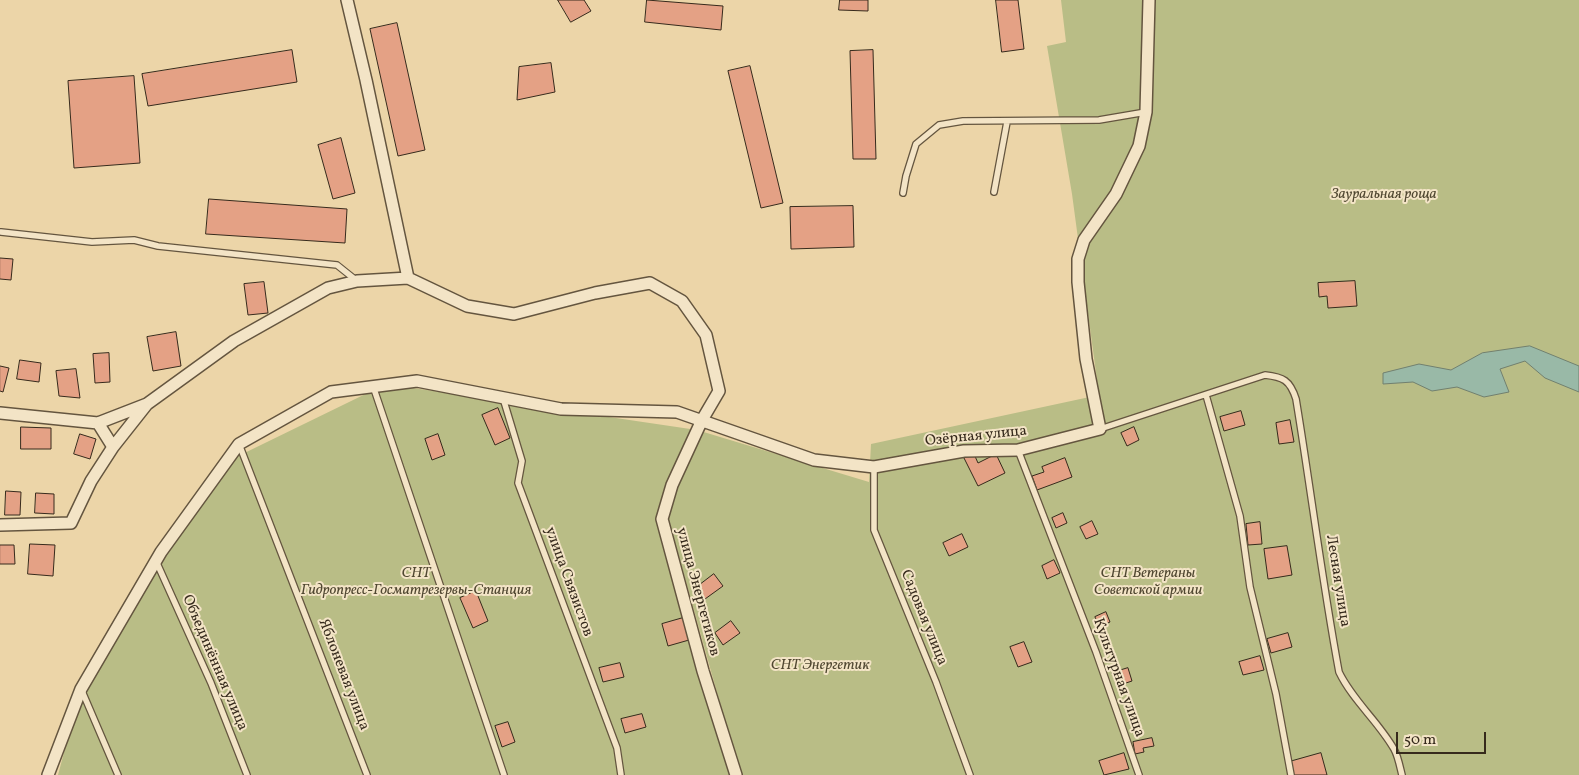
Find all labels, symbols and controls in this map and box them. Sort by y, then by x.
park label: Зауральная роща [1331,186,1437,204]
street label: Озёрная улица [924,423,1028,451]
street label: улица Связистов [540,525,596,639]
street label: улица Энергетиков [671,526,723,658]
street label: Лесная улица [1321,534,1353,628]
park label: СНТ Гидропресс-Госматрезервы-Станция [301,565,531,600]
park label: СНТ Ветераны Советской армии [1094,565,1202,600]
street label: Садовая улица [896,568,950,668]
street label: Объединённая улица [177,592,251,734]
street label: Культурная улица [1088,616,1148,740]
street label: Яблоневая улица [314,617,372,733]
park label: СНТ Энергетик [771,657,869,675]
scale bar [1399,722,1489,754]
text: 50 m [1404,730,1436,751]

